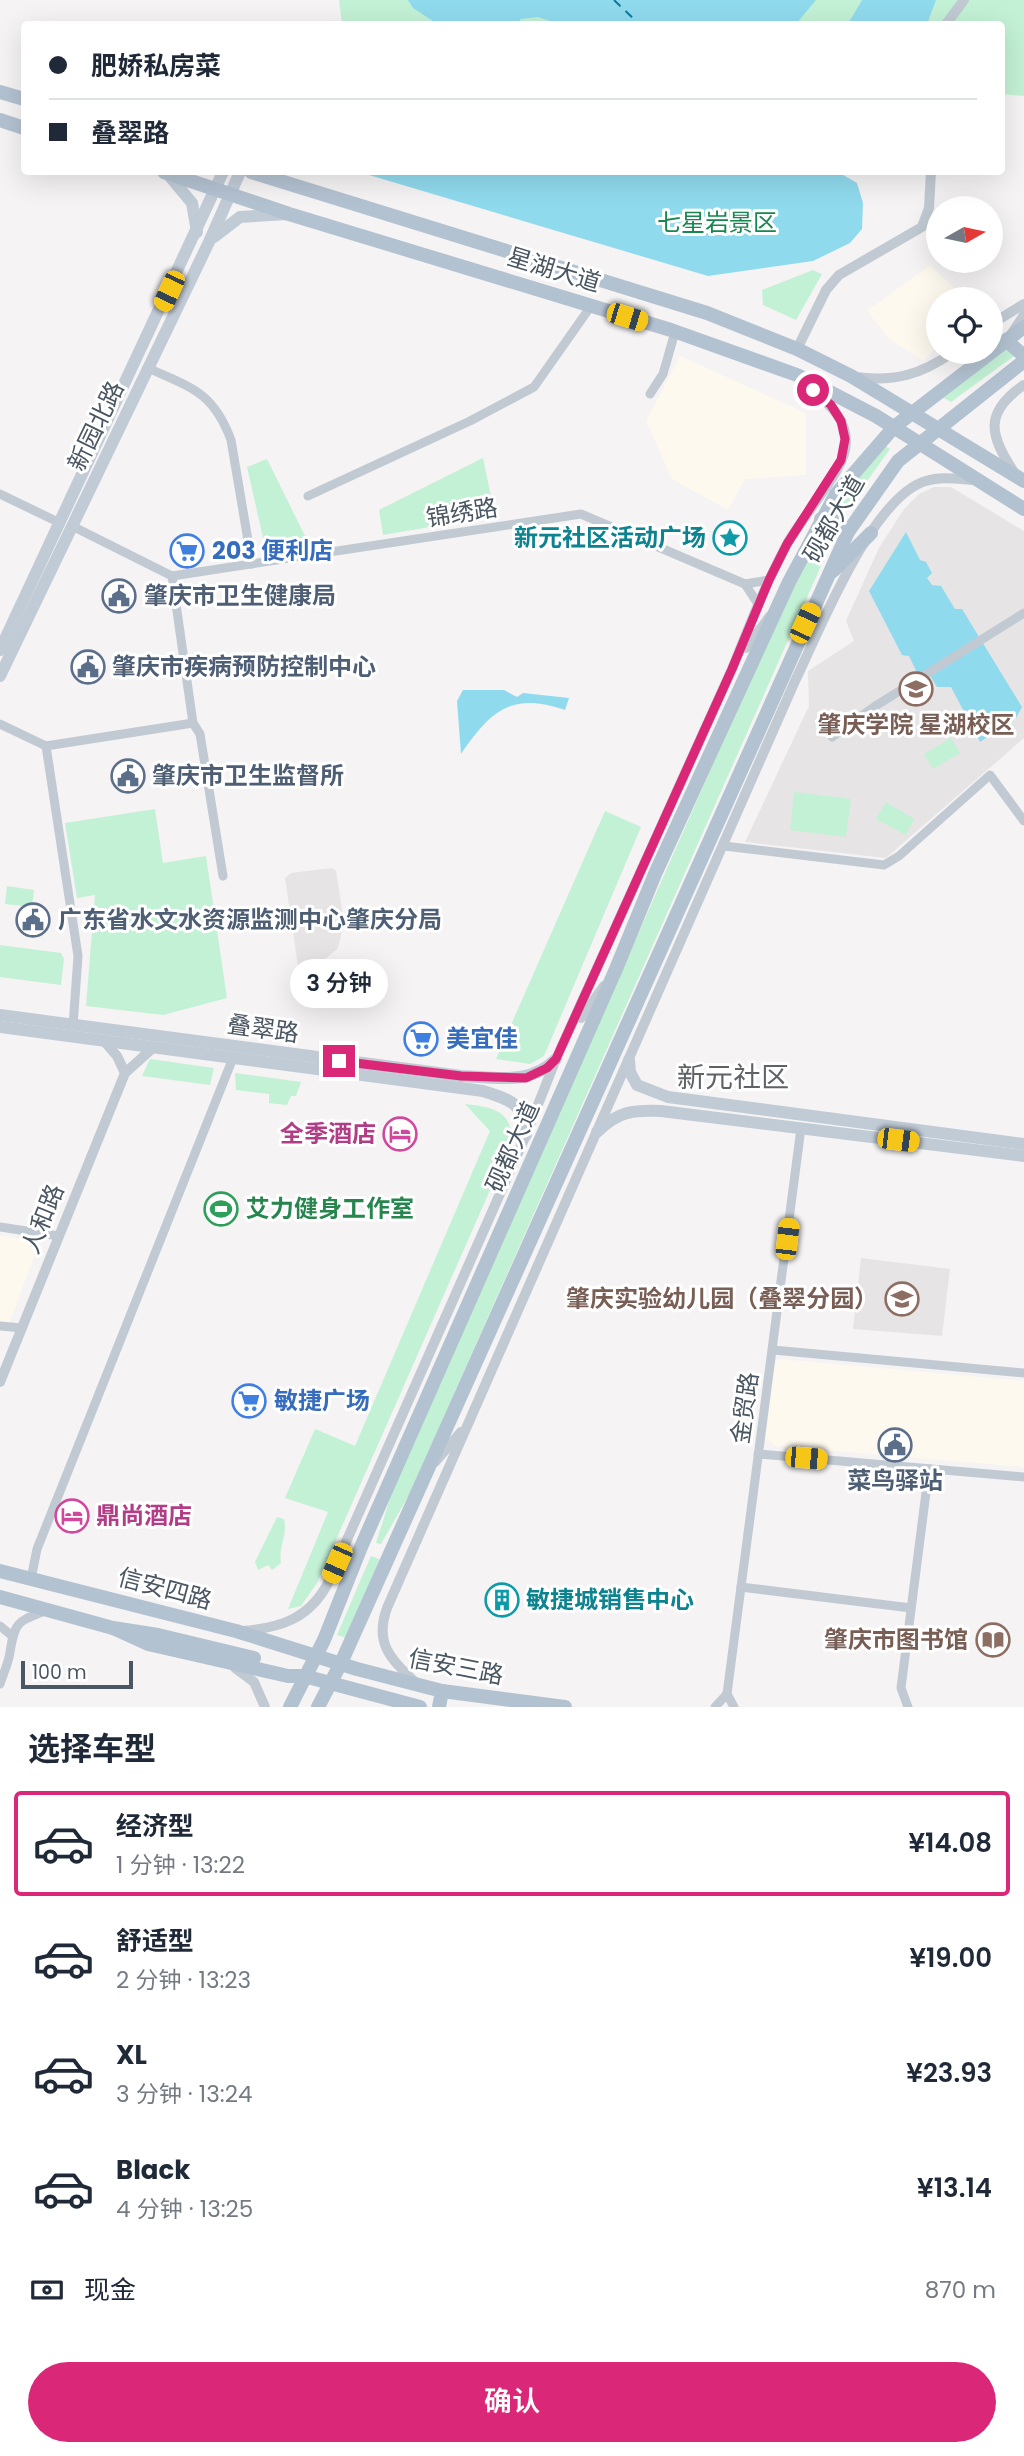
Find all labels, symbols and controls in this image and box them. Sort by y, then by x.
text: 肥娇私房菜 [91,48,221,84]
text: 叠翠路 [91,115,169,151]
north arrow [926,196,1003,273]
map controls [926,196,1003,364]
park label: 七星岩景区 [657,206,777,239]
street label: 星湖大道 [503,240,605,299]
car [151,268,188,314]
button: locate [926,287,1003,364]
car [604,301,651,333]
route start [797,374,829,406]
street label: 新园北路 [60,375,131,476]
street label: 砚都大道 [795,469,872,569]
street label: 锦绣路 [424,491,500,534]
place icon: 新元社区活动广场 [711,519,749,557]
place label: 新元社区活动广场 [514,521,706,554]
supermarket icon: 203 便利店 [168,532,206,570]
place label: 203 便利店 [212,534,333,567]
public building icon: 肇庆市卫生健康局 [100,577,138,615]
place label: 肇庆市卫生健康局 [144,579,336,612]
car [787,600,824,646]
public building icon: 肇庆市疾病预防控制中心 [69,648,107,686]
place label: 肇庆市疾病预防控制中心 [112,650,376,683]
school or university icon: 肇庆学院 星湖校区 [897,670,935,708]
place label: 肇庆学院 星湖校区 [817,708,1015,741]
public building icon: 肇庆市卫生监督所 [109,757,147,795]
place label: 肇庆市卫生监督所 [152,759,344,792]
public building icon: 广东省水文水资源监测中心肇庆分局 [14,901,52,939]
place label: 广东省水文水资源监测中心肇庆分局 [58,903,442,936]
callout: 3 分钟 [290,960,388,1009]
text: 3 分钟 [306,967,372,999]
street label: 叠翠路 [225,1007,301,1050]
supermarket icon: 美宜佳 [402,1020,440,1058]
place label: 美宜佳 [446,1022,518,1055]
route end [323,1045,355,1077]
district label: 新元社区 [677,1058,789,1097]
street label: 砚都大道 [478,1096,547,1197]
hotel icon: 全季酒店 [381,1115,419,1153]
place label: 全季酒店 [280,1117,376,1150]
car [876,1127,921,1153]
street label: 人和路 [14,1179,71,1258]
sports icon: 艾力健身工作室 [202,1190,240,1228]
place label: 艾力健身工作室 [246,1192,414,1225]
car [775,1217,800,1261]
school or university icon: 肇庆实验幼儿园（叠翠分园） [883,1280,921,1318]
place label: 肇庆实验幼儿园（叠翠分园） [566,1282,878,1315]
street label: 金贸路 [723,1370,766,1446]
supermarket icon: 敏捷广场 [230,1382,268,1420]
place label: 敏捷广场 [274,1384,370,1417]
public building icon: 菜鸟驿站 [876,1426,914,1464]
car [785,1446,828,1470]
place label: 菜鸟驿站 [847,1464,943,1497]
hotel icon: 鼎尚酒店 [53,1497,91,1535]
place label: 鼎尚酒店 [96,1499,192,1532]
car [319,1540,356,1586]
street label: 信安四路 [114,1560,216,1617]
building icon: 敏捷城销售中心 [483,1581,521,1619]
place label: 敏捷城销售中心 [526,1583,694,1616]
library icon: 肇庆市图书馆 [974,1621,1012,1659]
place label: 肇庆市图书馆 [824,1623,968,1656]
street label: 信安三路 [406,1641,506,1692]
scale bar [21,1658,133,1690]
text: 100 m [32,1659,87,1686]
text: 选择车型 [28,1726,156,1771]
text: 经济型 [116,1808,194,1844]
icon: car [32,1812,95,1875]
text: ¥14.08 [909,1825,992,1861]
text: 1 分钟 · 13:22 [116,1849,245,1881]
text: 舒适型 [116,1923,194,1959]
icon: car [32,1927,95,1990]
text: ¥19.00 [909,1940,992,1976]
text: 2 分钟 · 13:23 [116,1964,251,1996]
text: XL [116,2037,147,2073]
icon: car [32,2042,95,2105]
text: ¥23.93 [906,2055,992,2091]
text: 3 分钟 · 13:24 [116,2078,252,2110]
text: Black [116,2152,190,2188]
icon: car [32,2157,95,2220]
text: ¥13.14 [917,2170,992,2206]
text: 4 分钟 · 13:25 [116,2193,253,2225]
icon: cash [28,2271,66,2309]
text: 现金 [84,2272,136,2308]
text: 870 m [925,2274,996,2306]
button: 确认 [28,2362,996,2442]

